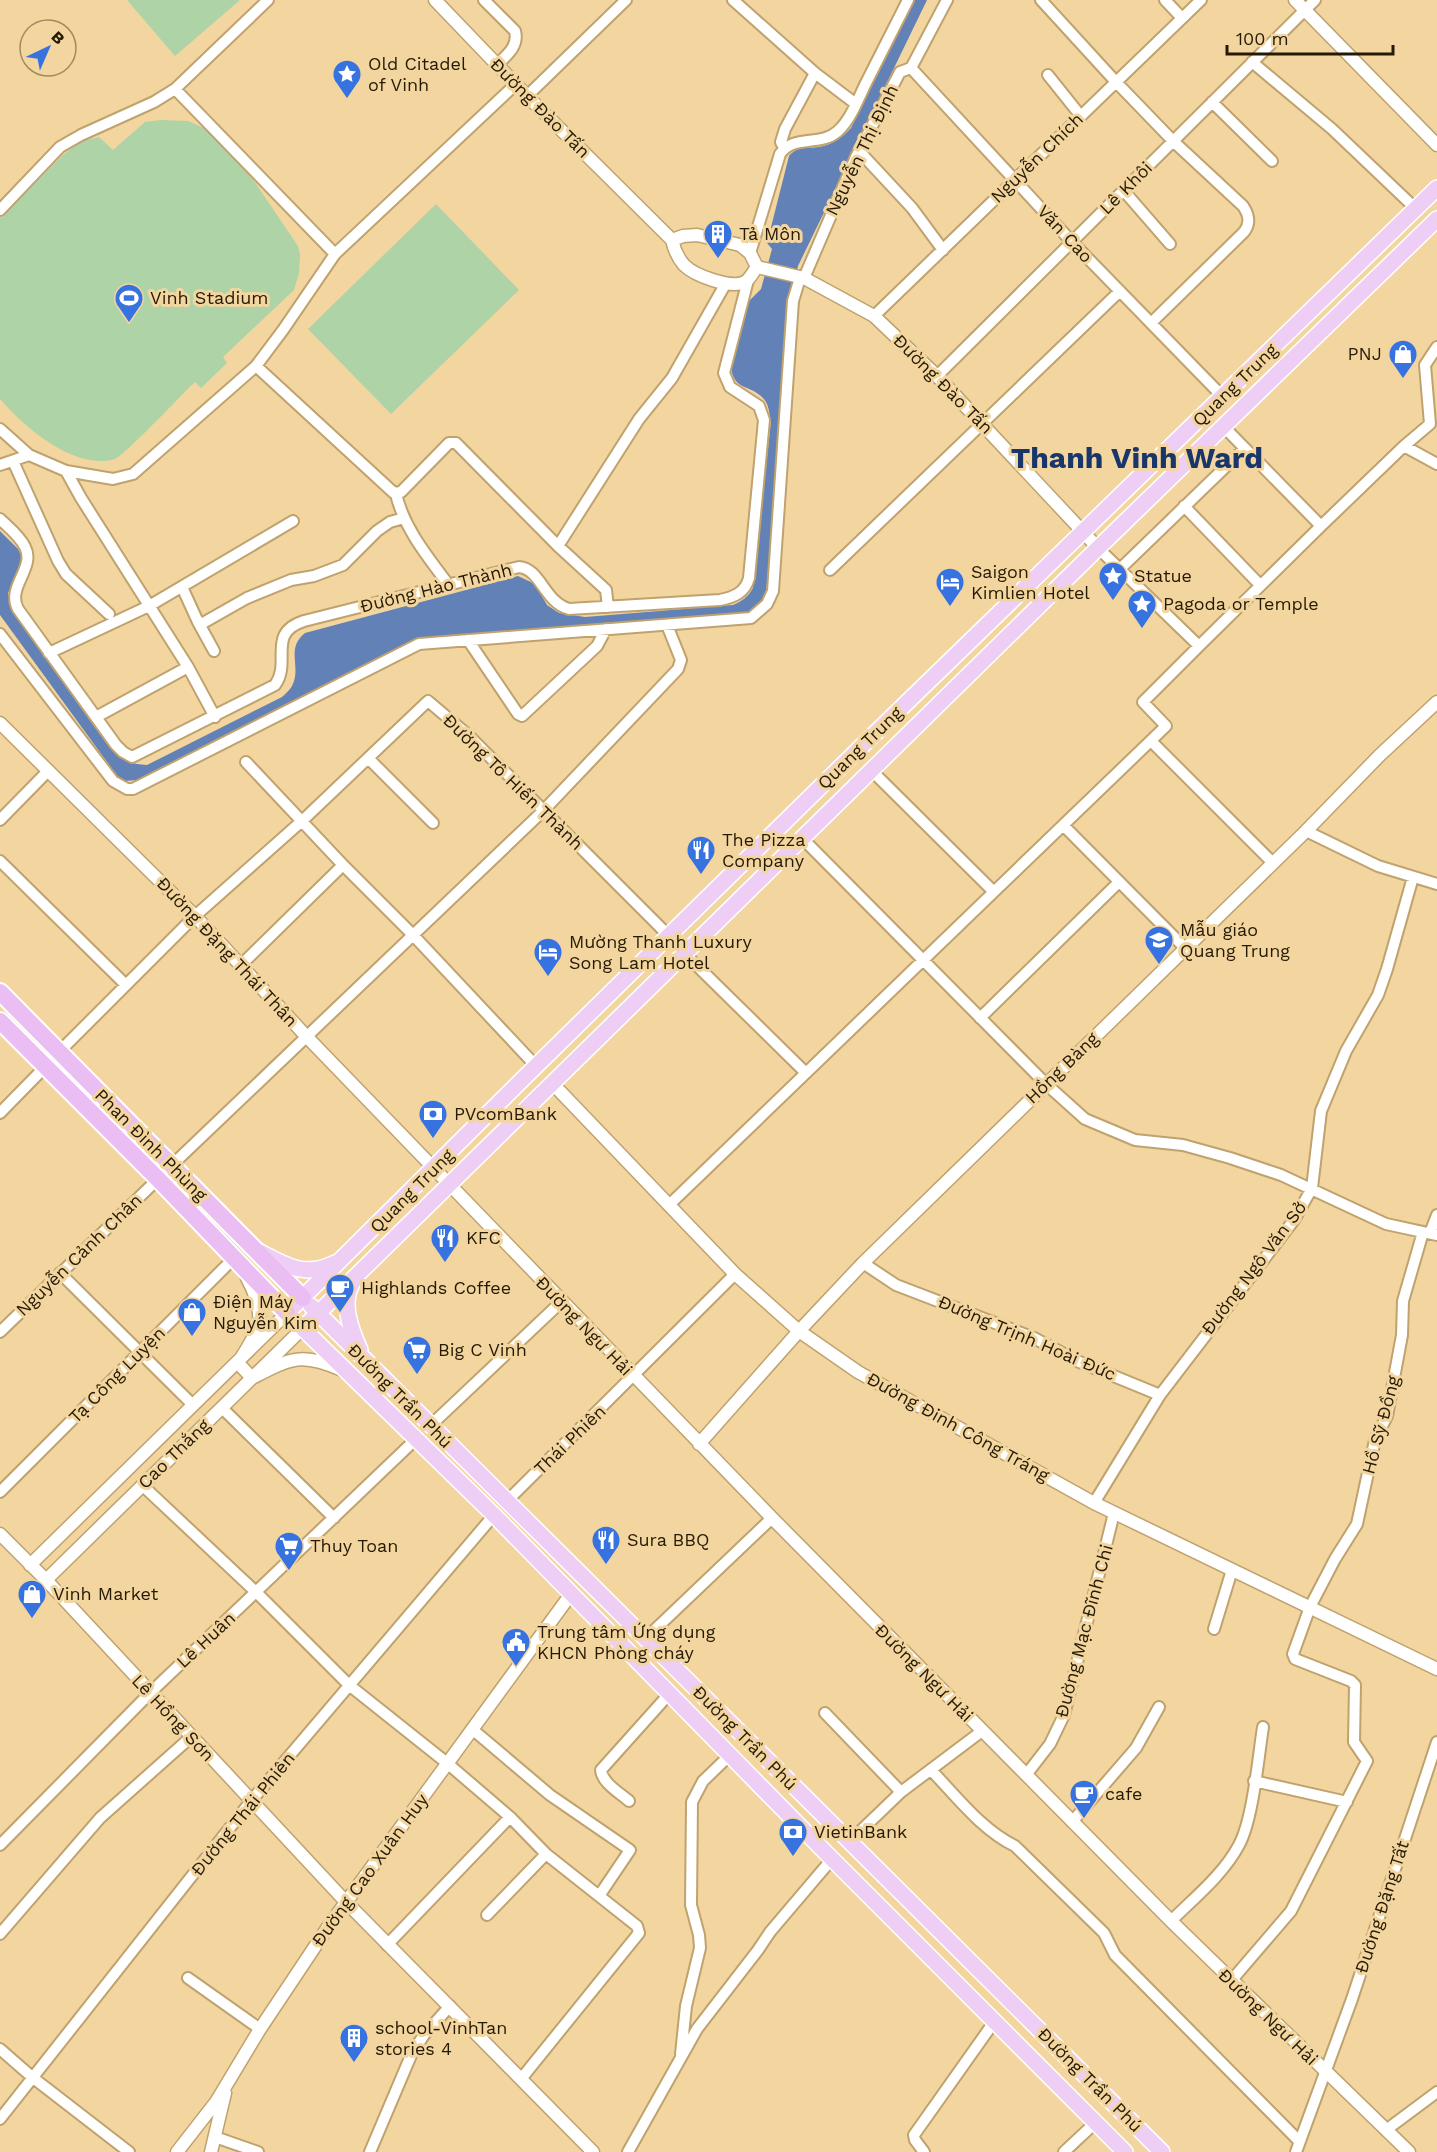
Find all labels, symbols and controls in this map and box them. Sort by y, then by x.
north arrow [18,18,78,78]
scale bar [1227,18,1394,56]
text: B [48,27,69,48]
text: 100 m [1236,28,1289,49]
place label: Old Citadel of Vinh [368,53,467,95]
street label: Đường Đào Tấn [486,53,595,162]
place icon: Old Citadel of Vinh [331,58,363,100]
street label: Nguyễn Thị Định [821,81,902,219]
street label: Nguyễn Chích [986,108,1087,207]
street label: Lê Khôi [1095,157,1156,218]
street label: Văn Cao [1033,200,1097,267]
building icon: Tả Môn [702,218,734,260]
place label: Tả Môn [739,223,801,244]
sports icon: Vinh Stadium [113,282,145,324]
place label: Vinh Stadium [150,287,268,308]
street label: Đường Đào Tấn [889,329,998,438]
shop icon: PNJ [1387,338,1419,380]
street label: Quang Trung [1188,339,1282,430]
place label: PNJ [1348,343,1382,364]
district label: Thanh Vinh Ward [1011,440,1263,475]
street label: Đường Hào Thành [358,558,514,617]
place icon: Statue [1097,560,1129,602]
place label: Saigon Kimlien Hotel [971,561,1090,603]
place label: Statue [1134,565,1192,586]
hotel icon: Saigon Kimlien Hotel [934,566,966,608]
place icon: Pagoda or Temple [1126,588,1158,630]
place label: Pagoda or Temple [1163,593,1319,614]
street label: Quang Trung [813,702,907,793]
street label: Đường Tô Hiến Thành [439,709,588,854]
place label: The Pizza Company [722,829,805,871]
restaurant icon: The Pizza Company [685,834,717,876]
street label: Đường Đặng Thái Thân [152,872,302,1031]
place label: Mẫu giáo Quang Trung [1180,919,1290,961]
school or university icon: Mẫu giáo Quang Trung [1143,924,1175,966]
place label: Mường Thanh Luxury Song Lam Hotel [569,931,752,973]
hotel icon: Mường Thanh Luxury Song Lam Hotel [532,936,564,978]
street label: Hồng Bàng [1021,1027,1103,1108]
street label: Phan Đình Phùng [91,1084,212,1205]
bank icon: PVcomBank [417,1098,449,1140]
place label: PVcomBank [454,1103,557,1124]
street label: Quang Trung [365,1144,458,1237]
street label: Nguyễn Cảnh Chân [11,1189,146,1320]
street label: Đường Ngô Văn Sở [1197,1197,1311,1338]
restaurant icon: KFC [429,1222,461,1264]
place label: KFC [466,1227,501,1248]
cafe icon: Highlands Coffee [324,1272,356,1314]
street label: Đường Ngư Hải [532,1272,637,1380]
place label: Highlands Coffee [361,1277,511,1298]
place label: Điện Máy Nguyễn Kim [213,1291,317,1333]
street label: Đường Trịnh Hoài Đức [935,1291,1119,1385]
shop icon: Điện Máy Nguyễn Kim [176,1296,208,1338]
street label: Tạ Công Luyện [64,1322,169,1427]
supermarket icon: Big C Vinh [401,1334,433,1376]
street label: Đường Trần Phú [344,1339,457,1452]
place label: Big C Vinh [438,1339,527,1360]
street label: Đường Đinh Công Tráng [863,1368,1054,1486]
street label: Hồ Sỹ Đồng [1357,1373,1404,1476]
street label: Thái Phiên [530,1400,610,1479]
street label: Cao Thắng [133,1414,214,1493]
restaurant icon: Sura BBQ [590,1524,622,1566]
place label: Sura BBQ [627,1529,710,1550]
supermarket icon: Thuy Toan [273,1530,305,1572]
place label: Thuy Toan [310,1535,398,1556]
street label: Đường Mạc Đĩnh Chi [1050,1542,1117,1720]
shop icon: Vinh Market [16,1578,48,1620]
place label: Vinh Market [53,1583,159,1604]
street label: Lê Huân [172,1607,239,1672]
street label: Đường Ngư Hải [871,1619,978,1726]
place label: Trung tâm Ứng dụng KHCN Phòng cháy [537,1621,716,1663]
public building icon: Trung tâm Ứng dụng KHCN Phòng cháy [500,1626,532,1668]
street label: Lê Hồng Sơn [128,1670,219,1765]
street label: Đường Trần Phú [689,1681,802,1794]
street label: Đường Thái Phiên [186,1748,299,1880]
cafe icon: cafe [1068,1778,1100,1820]
place label: cafe [1105,1783,1142,1804]
street label: Đường Cao Xuân Huy [307,1789,432,1950]
bank icon: VietinBank [777,1816,809,1858]
place label: VietinBank [814,1821,907,1842]
street label: Đường Đặng Tất [1350,1837,1413,1976]
street label: Đường Ngư Hải [1214,1964,1322,2069]
place label: school-VinhTan stories 4 [375,2017,507,2059]
building icon: school-VinhTan stories 4 [338,2022,370,2064]
street label: Đường Trần Phú [1034,2023,1147,2136]

